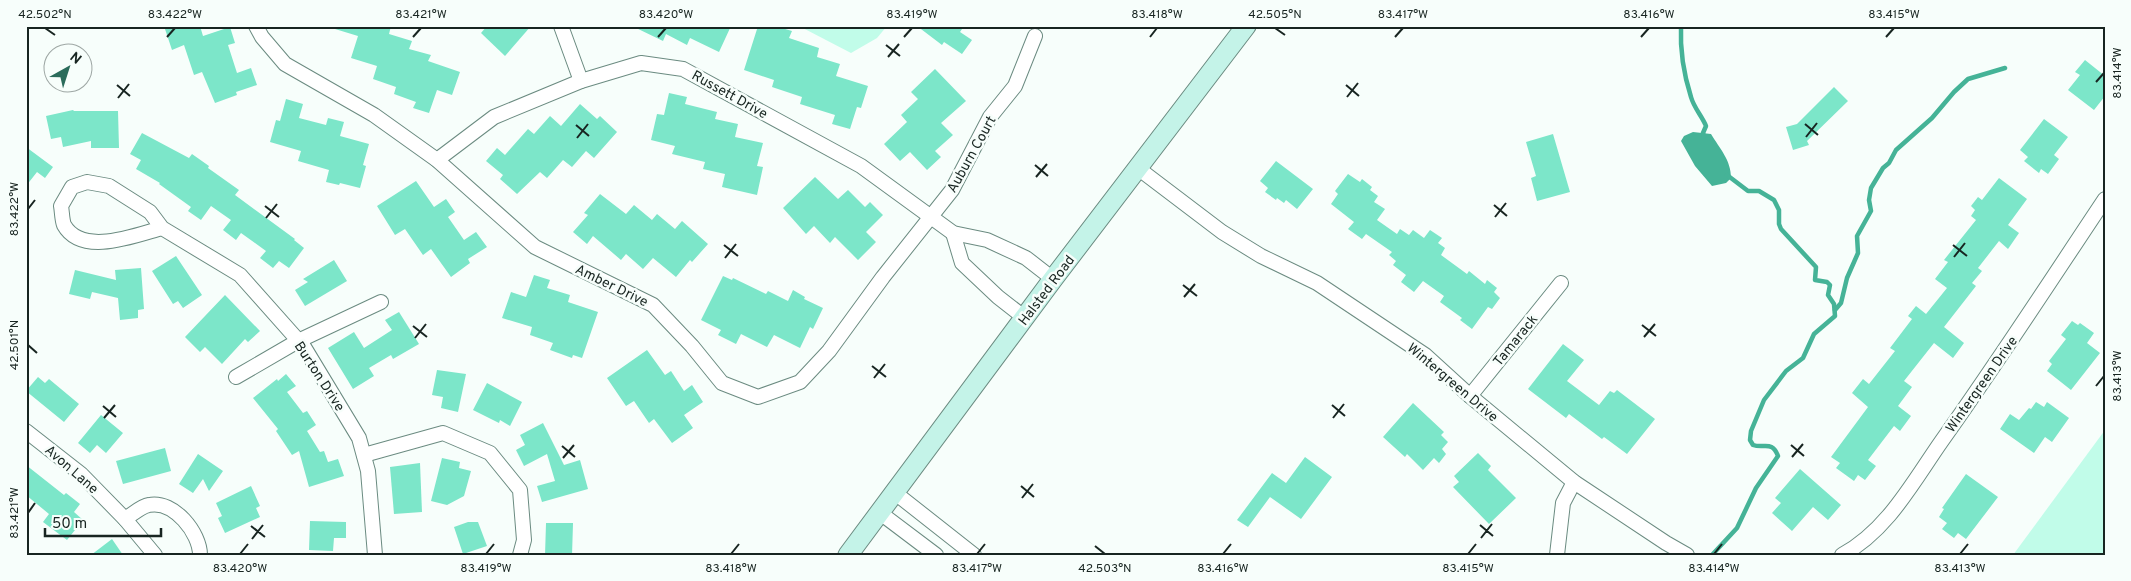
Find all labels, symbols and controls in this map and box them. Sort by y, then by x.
text: 42.502°N [18,7,72,23]
text: 83.422°W [148,7,202,23]
text: 83.421°W [395,7,447,23]
text: 83.420°W [639,7,693,23]
text: 83.419°W [886,7,938,23]
text: 83.418°W [1131,7,1183,23]
text: 42.505°N [1248,7,1302,23]
text: 83.417°W [1378,7,1428,23]
text: 83.416°W [1623,7,1675,23]
text: 83.415°W [1868,7,1920,23]
north arrow [42,42,92,92]
text: 83.414°W [2110,47,2126,99]
text: N [66,49,84,69]
street label: Russett Drive [688,67,770,123]
street label: Auburn Court [944,113,1000,196]
text: 83.422°W [7,182,23,236]
street label: Halsted Road [1015,253,1079,329]
street label: Amber Drive [572,261,651,311]
street label: Tamarack [1490,312,1542,370]
text: 42.501°N [7,320,23,370]
street label: Wintergreen Drive [1943,333,2022,436]
street label: Burton Drive [290,339,348,415]
street label: Wintergreen Drive [1403,340,1501,426]
text: 83.413°W [2110,350,2126,402]
street label: Avon Lane [41,442,101,498]
text: 83.421°W [7,487,23,539]
scale bar [45,506,161,538]
text: 50 m [52,515,87,534]
text: 83.420°W [213,561,267,577]
text: 83.419°W [460,561,512,577]
text: 83.418°W [705,561,757,577]
text: 83.417°W [952,561,1002,577]
text: 42.503°N [1078,561,1132,577]
text: 83.416°W [1197,561,1249,577]
text: 83.415°W [1442,561,1494,577]
text: 83.414°W [1688,561,1740,577]
text: 83.413°W [1934,561,1986,577]

